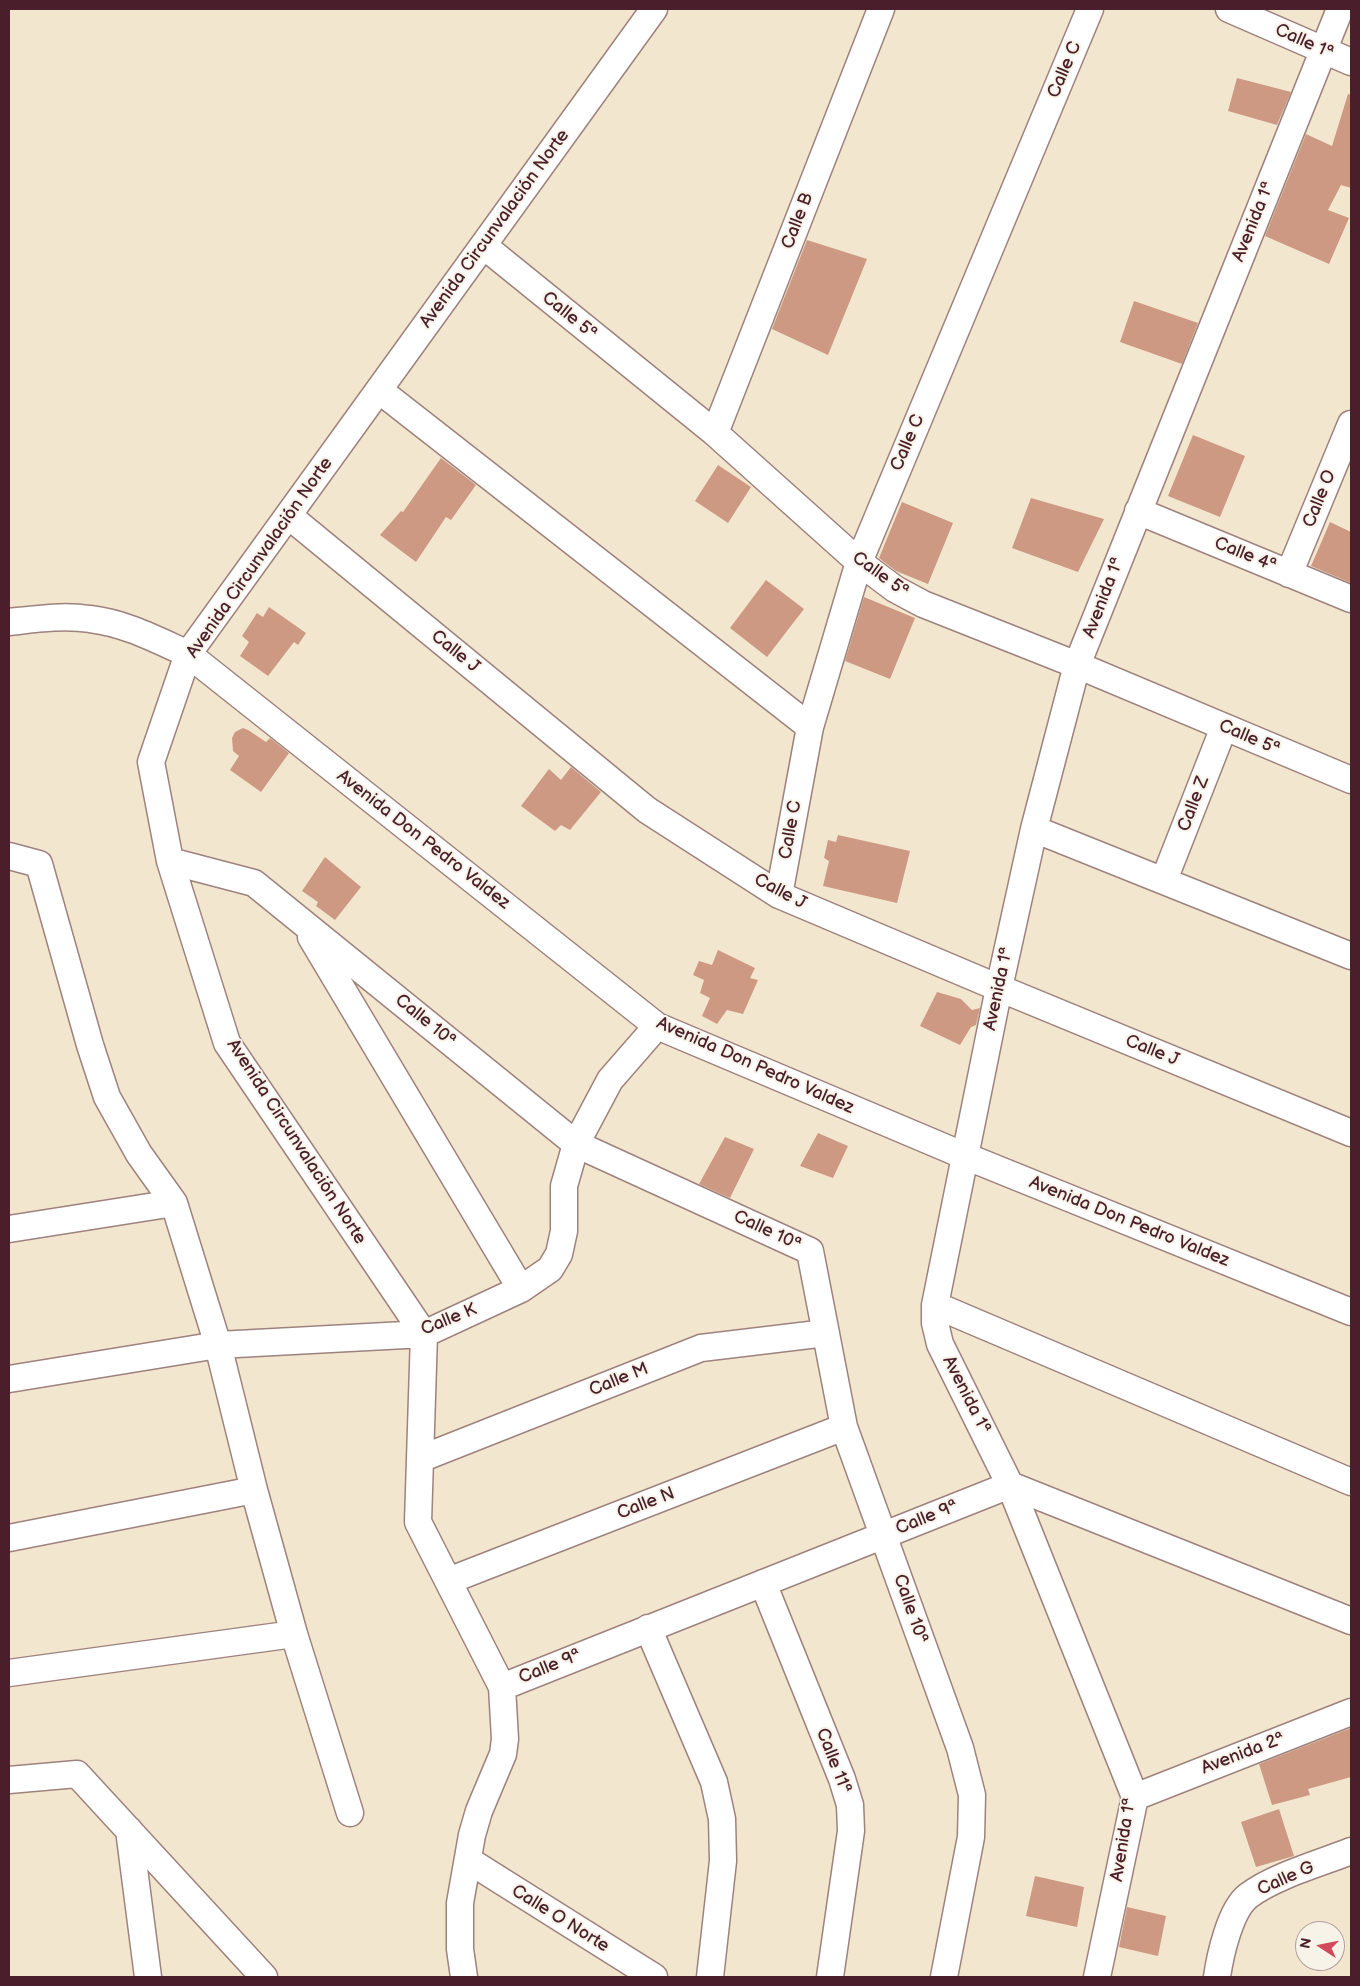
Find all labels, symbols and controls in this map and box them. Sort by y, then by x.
street label: Calle 1ª [1272,20,1336,64]
street label: Calle C [1043,39,1087,101]
street label: Avenida Circunvalación Norte [416,126,574,332]
street label: Avenida 1ª [1228,179,1280,265]
street label: Calle B [777,190,819,252]
street label: Calle 5ª [537,287,601,345]
street label: Calle C [886,412,930,474]
street label: Avenida Circunvalación Norte [182,453,338,663]
street label: Calle O [1299,467,1341,531]
street label: Calle 4ª [1211,533,1279,577]
street label: Calle 5ª [848,547,912,603]
street label: Avenida 1ª [1079,555,1129,641]
street label: Calle J [426,626,484,678]
street label: Calle 5ª [1215,715,1283,761]
street label: Avenida Don Pedro Valdez [332,766,514,914]
street label: Calle Z [1174,773,1214,835]
street label: Calle C [775,799,807,861]
street label: Calle J [750,869,810,915]
street label: Avenida 1ª [980,945,1018,1033]
street label: Calle 10ª [390,990,460,1052]
street label: Avenida Don Pedro Valdez [653,1013,857,1119]
street label: Calle J [1122,1030,1182,1072]
street label: Avenida Circunvalación Norte [222,1035,370,1249]
street label: Avenida Don Pedro Valdez [1026,1172,1232,1272]
street label: Calle 10ª [730,1206,804,1256]
street label: Calle K [418,1299,480,1341]
street label: Avenida 1ª [937,1353,995,1437]
street label: Calle M [586,1358,652,1402]
street label: Calle N [614,1483,678,1525]
street label: Calle 9ª [893,1496,961,1540]
street label: Calle 10ª [888,1571,932,1647]
street label: Calle 9ª [516,1645,584,1689]
street label: Calle 11ª [811,1725,855,1797]
street label: Avenida 2ª [1198,1728,1288,1780]
street label: Avenida 1ª [1107,1797,1141,1883]
street label: Calle G [1254,1857,1318,1901]
street label: Calle O Norte [507,1880,613,1958]
north arrow [1295,1921,1345,1971]
text: N [1296,1936,1315,1950]

